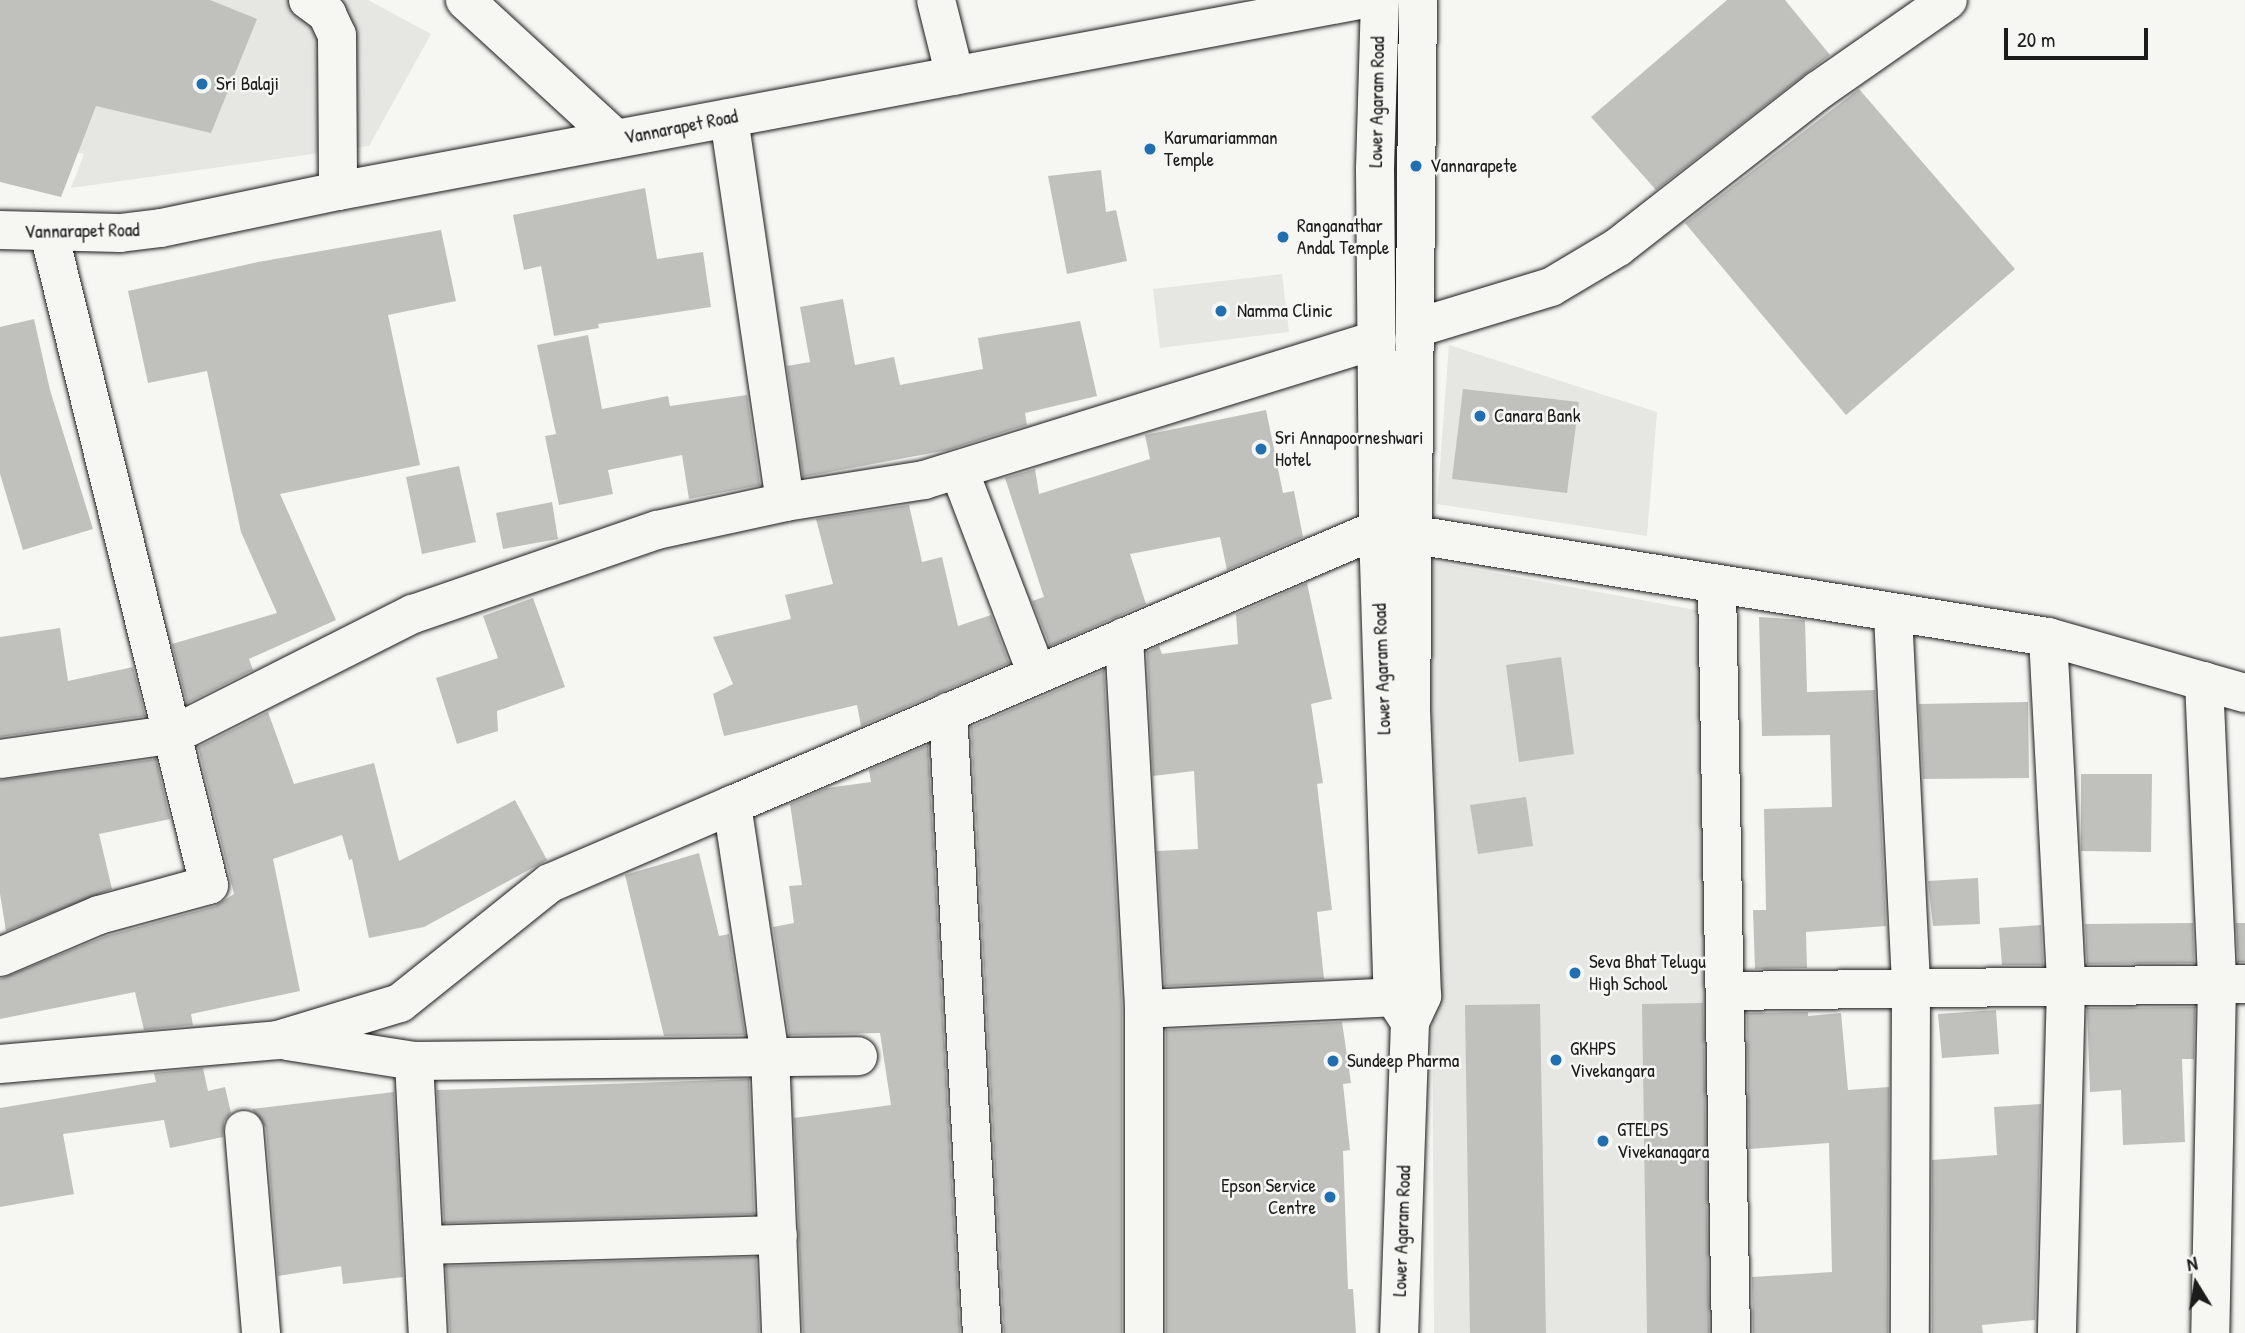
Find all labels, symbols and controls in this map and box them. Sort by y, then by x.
scale bar [2007,14,2150,58]
text: 20 m [2017,25,2055,54]
street label: Lower Agaram Road [1364,36,1390,168]
place label: Sri Balaji [216,73,279,95]
marker: Sri Balaji [194,76,210,92]
street label: Vannarapet Road [622,105,740,149]
place label: Karumariamman Temple [1164,127,1278,171]
marker: Karumariamman Temple [1142,141,1158,157]
place label: Vannarapete [1430,155,1517,177]
marker: Vannarapete [1408,158,1424,174]
place label: Ranganathar Andal Temple [1297,215,1389,259]
street label: Vannarapet Road [24,219,140,243]
marker: Ranganathar Andal Temple [1275,229,1291,245]
place label: Namma Clinic [1237,300,1332,322]
marker: Namma Clinic [1211,301,1231,321]
place label: Canara Bank [1494,405,1581,427]
marker: Canara Bank [1472,408,1488,424]
place label: Sri Annapoorneshwari Hotel [1275,427,1424,471]
marker: Sri Annapoorneshwari Hotel [1253,441,1269,457]
street label: Lower Agaram Road [1368,603,1396,735]
place label: Seva Bhat Telugu High School [1589,951,1706,995]
marker: Seva Bhat Telugu High School [1567,965,1583,981]
place label: GKHPS Vivekangara [1570,1038,1655,1082]
place label: Sundeep Pharma [1347,1050,1459,1072]
marker: GKHPS Vivekangara [1548,1052,1564,1068]
marker: Sundeep Pharma [1325,1053,1341,1069]
place label: GTELPS Vivekanagara [1617,1119,1709,1163]
marker: GTELPS Vivekanagara [1595,1133,1611,1149]
street label: Lower Agaram Road [1388,1165,1416,1297]
place label: Epson Service Centre [1221,1175,1316,1219]
marker: Epson Service Centre [1322,1189,1338,1205]
north arrow [2161,1249,2231,1319]
text: N [2185,1250,2199,1277]

